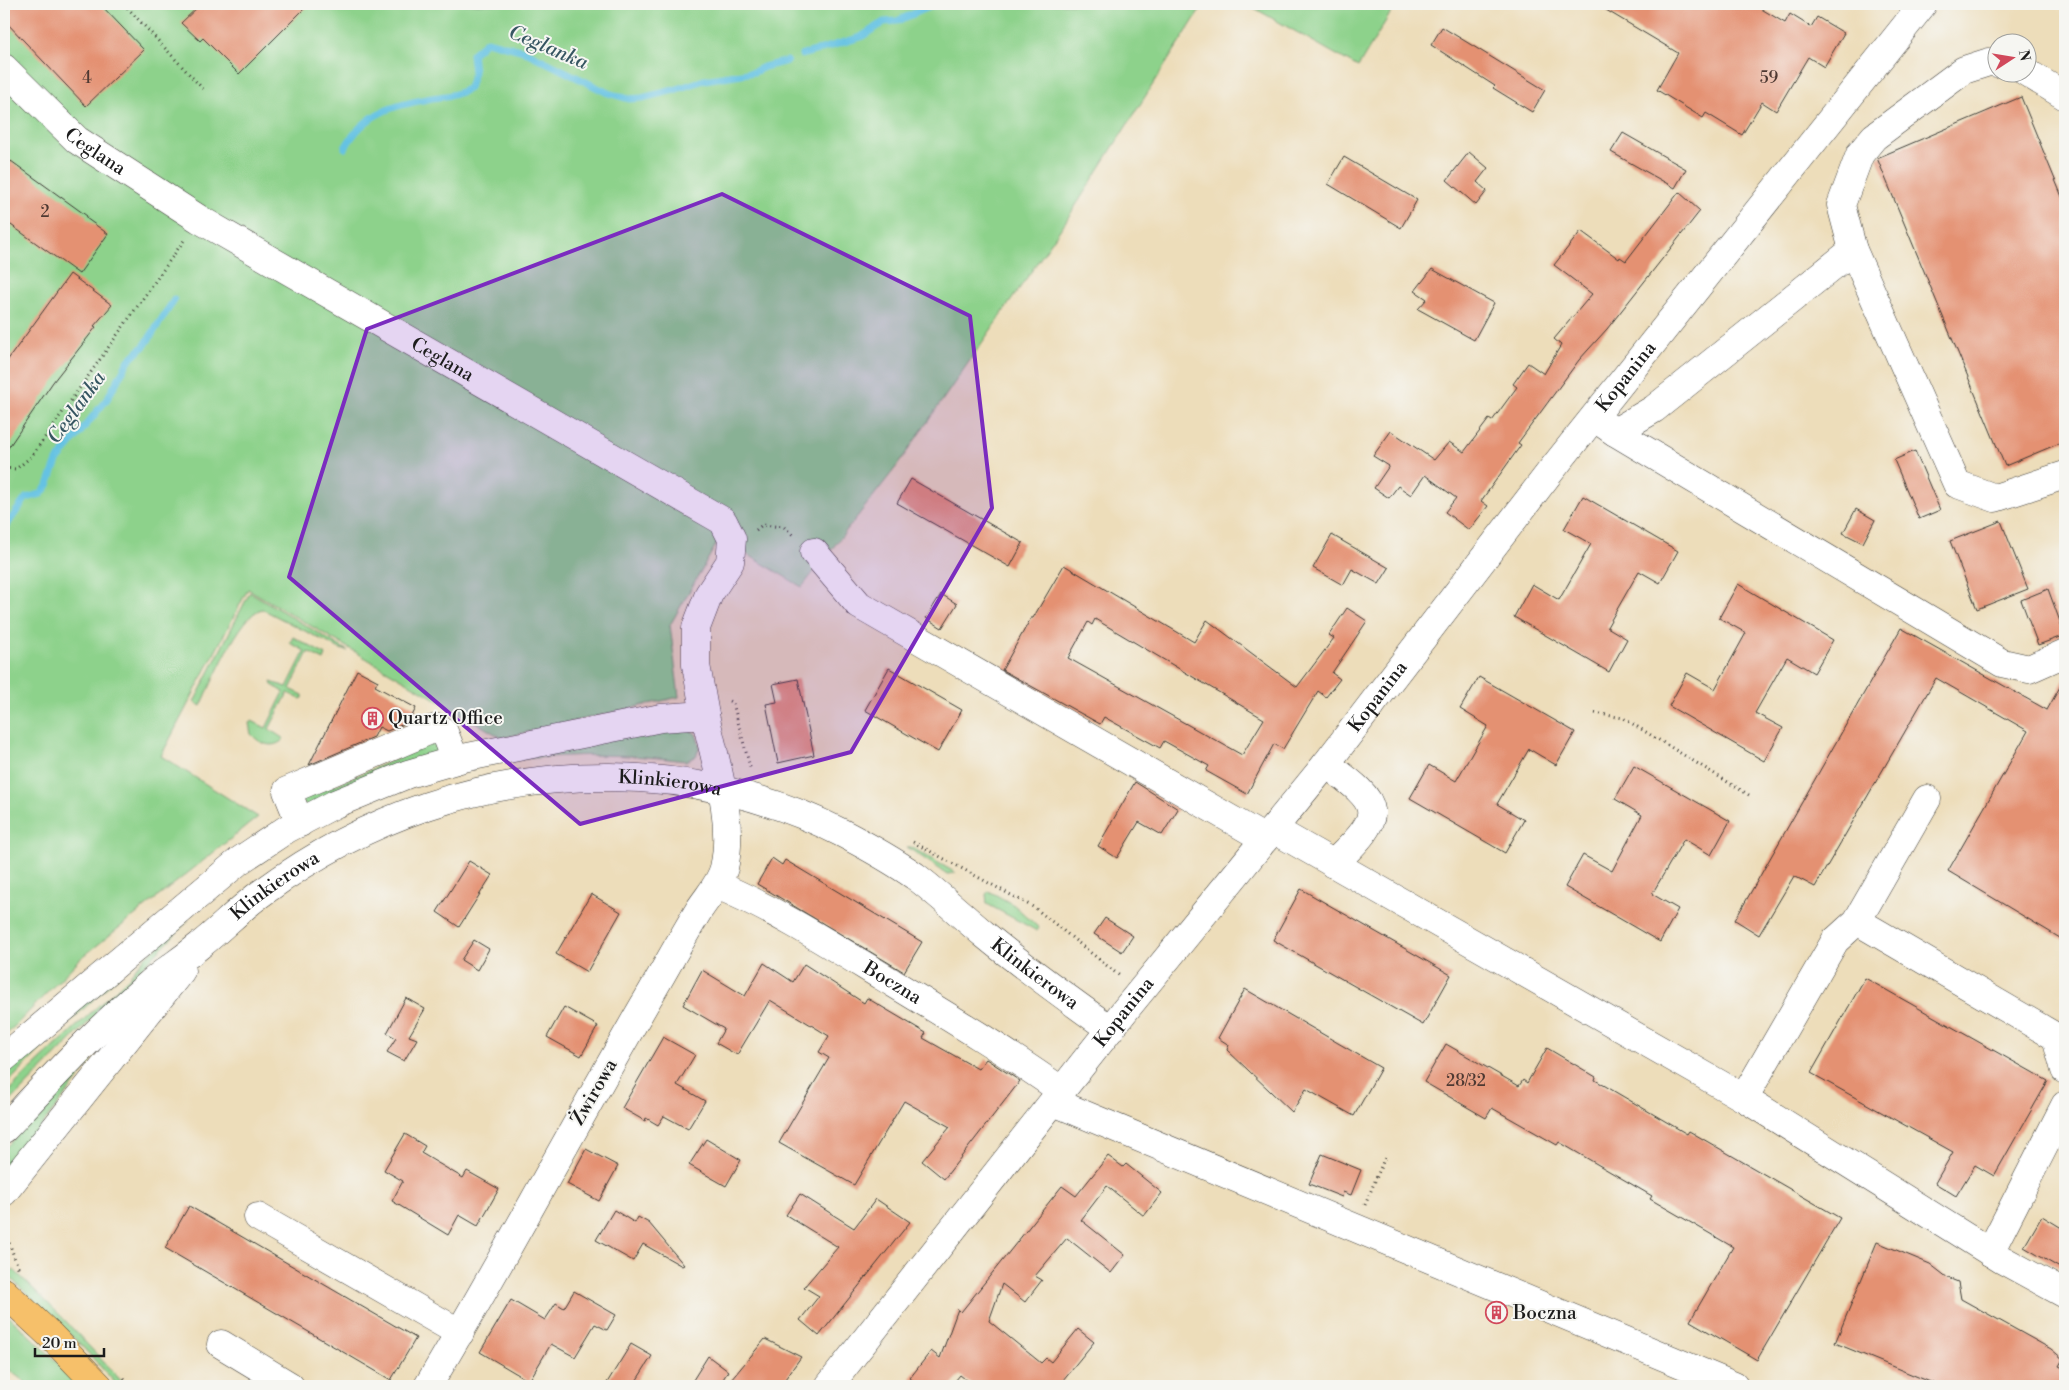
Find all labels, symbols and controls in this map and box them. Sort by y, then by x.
water label: Ceglanka [505,20,592,76]
north arrow [1986,32,2036,82]
text: N [2014,48,2034,63]
house number: 4 [82,68,92,88]
house number: 59 [1760,68,1779,88]
street label: Ceglana [59,122,131,181]
house number: 2 [40,202,50,222]
street label: Ceglana [407,332,479,387]
street label: Kopanina [1590,336,1662,417]
water label: Ceglanka [42,366,112,449]
street label: Kopanina [1343,656,1413,737]
building icon: Quartz Office [360,706,384,730]
place label: Quartz Office [388,706,503,730]
street label: Klinkierowa [618,765,724,801]
street label: Klinkierowa [225,846,324,925]
street label: Klinkierowa [986,933,1084,1015]
street label: Boczna [858,955,926,1010]
street label: Kopanina [1088,972,1159,1052]
street label: Żwirowa [565,1054,623,1129]
house number: 28/32 [1446,1071,1486,1091]
building icon: Boczna [1485,1301,1509,1325]
place label: Boczna [1512,1301,1577,1325]
scale bar [35,1325,104,1357]
text: 20 m [42,1334,77,1353]

